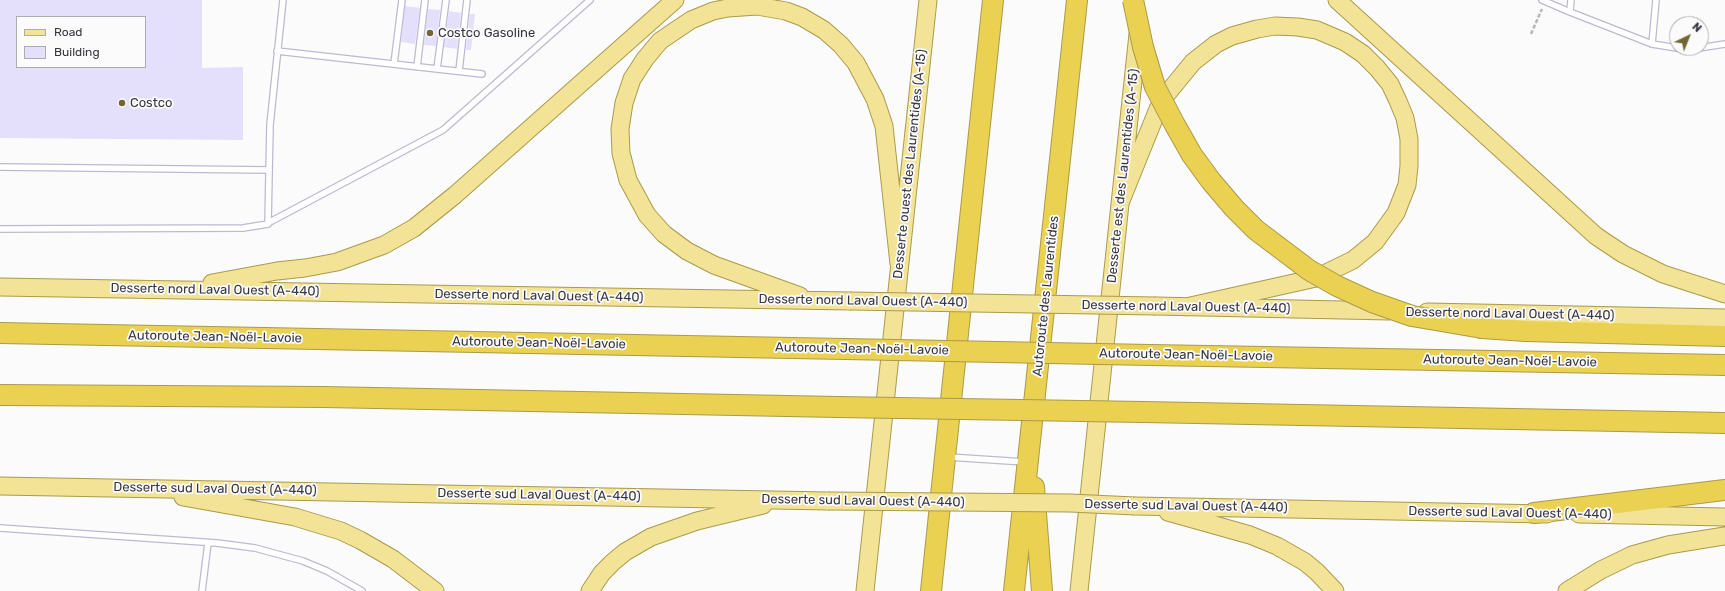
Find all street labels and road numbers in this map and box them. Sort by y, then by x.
street label: Desserte ouest des Laurentides (A-15) [890,48,930,280]
street label: Desserte est des Laurentides (A-15) [1104,68,1142,284]
street label: Autoroute des Laurentides [1030,215,1062,377]
street label: Desserte nord Laval Ouest (A-440) [110,280,320,300]
street label: Desserte nord Laval Ouest (A-440) [434,286,644,306]
street label: Desserte nord Laval Ouest (A-440) [758,291,968,311]
street label: Desserte nord Laval Ouest (A-440) [1081,297,1291,317]
street label: Desserte nord Laval Ouest (A-440) [1405,304,1615,324]
street label: Autoroute Jean-Noël-Lavoie [128,328,302,346]
street label: Autoroute Jean-Noël-Lavoie [452,334,626,352]
street label: Autoroute Jean-Noël-Lavoie [775,340,949,358]
street label: Autoroute Jean-Noël-Lavoie [1099,346,1273,364]
street label: Autoroute Jean-Noël-Lavoie [1423,352,1597,370]
street label: Desserte sud Laval Ouest (A-440) [113,479,317,499]
street label: Desserte sud Laval Ouest (A-440) [437,485,641,505]
street label: Desserte sud Laval Ouest (A-440) [761,491,965,511]
street label: Desserte sud Laval Ouest (A-440) [1084,496,1288,516]
street label: Desserte sud Laval Ouest (A-440) [1408,503,1612,523]

